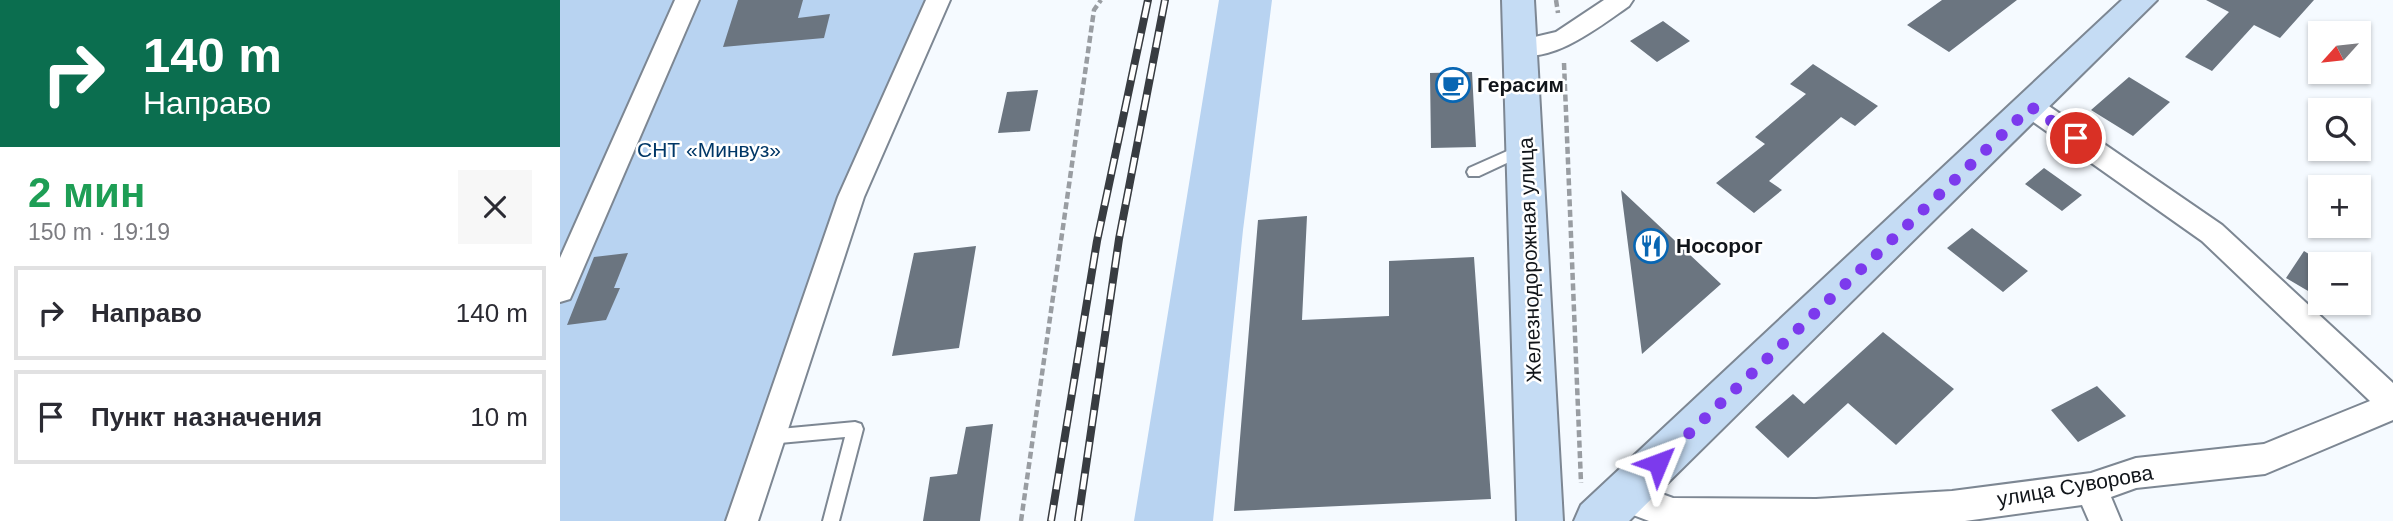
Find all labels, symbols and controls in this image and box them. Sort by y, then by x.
north arrow [2308,21,2371,84]
map controls [2308,21,2371,315]
icon: right [28,28,119,119]
text: 140 m [143,28,282,82]
cafe icon: Герасим [1434,66,1472,104]
place label: Герасим [1477,73,1564,96]
text: Направо [143,85,271,121]
button: search [2308,98,2371,161]
pin [2046,108,2106,168]
icon: arrive [2057,119,2095,157]
street label: Железнодорожная улица [1514,137,1545,383]
park label: СНТ «Минвуз» [637,138,781,161]
text: 2 мин [28,169,145,216]
button: close [458,170,532,244]
button: + [2308,175,2371,238]
text: 150 m · 19:19 [28,219,170,245]
restaurant icon: Носорог [1632,227,1670,265]
place label: Носорог [1676,234,1763,257]
button: − [2308,252,2371,315]
icon: right [32,294,70,332]
text: Направо [91,298,202,328]
text: 140 m [456,298,528,328]
icon: arrive [32,398,70,436]
text: Пункт назначения [91,402,322,432]
text: 10 m [470,402,528,432]
position arrow [1621,426,1695,500]
street label: улица Суворова [1995,460,2155,511]

